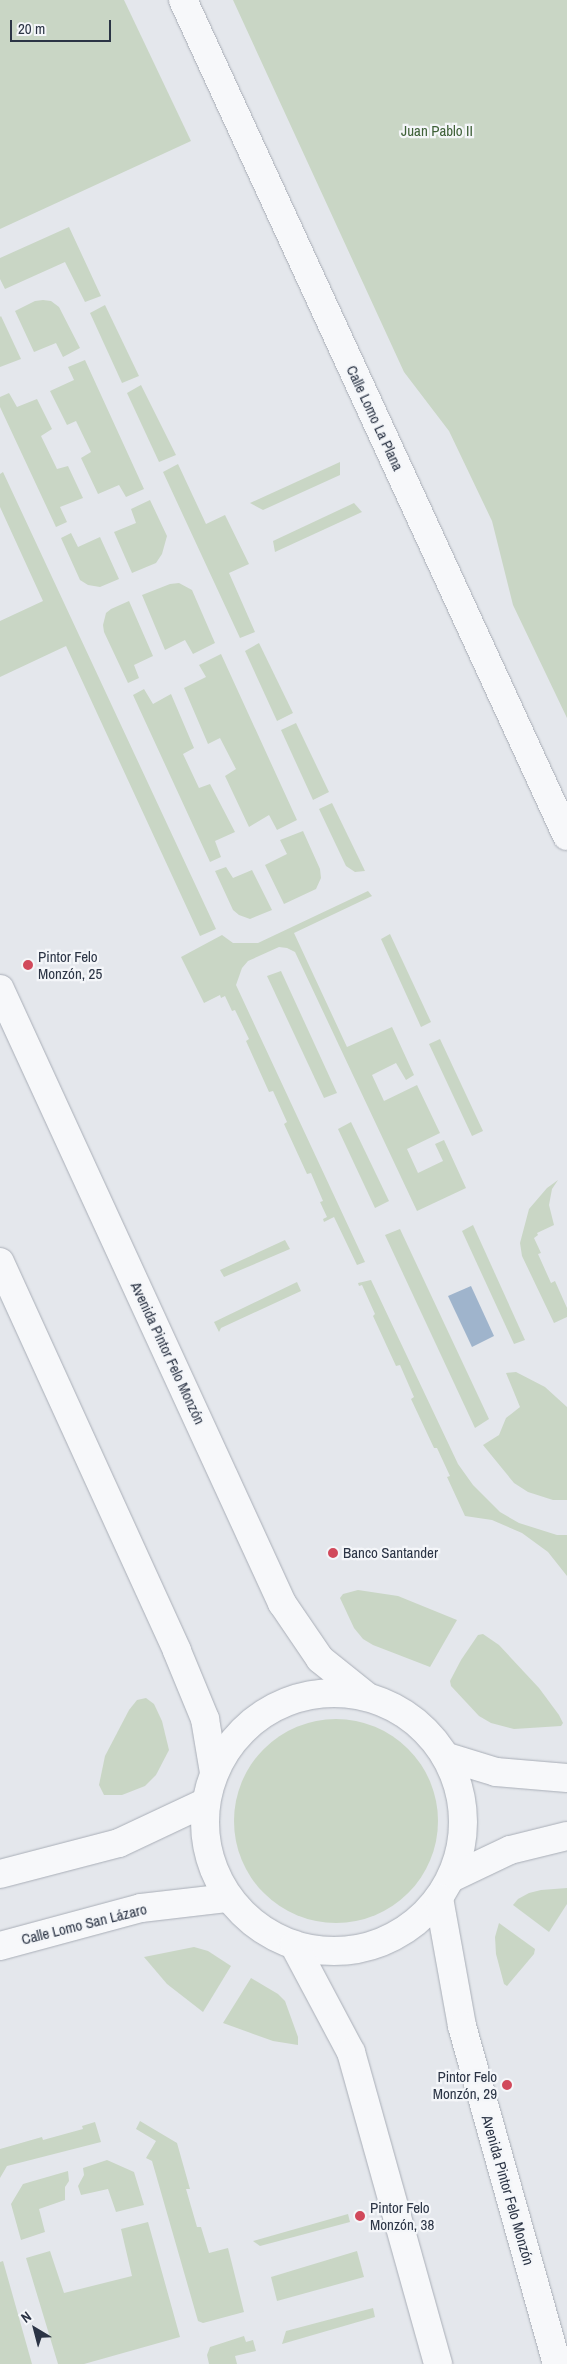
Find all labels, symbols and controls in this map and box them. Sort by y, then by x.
scale bar [12,10,114,42]
text: 20 m [18,18,45,39]
park label: Juan Pablo II [401,122,473,140]
street label: Calle Lomo La Plana [343,362,407,474]
place label: Pintor Felo Monzón, 25 [38,947,102,982]
marker: Pintor Felo Monzón, 25 [22,959,34,971]
street label: Avenida Pintor Felo Monzón [127,1279,209,1427]
place label: Banco Santander [343,1544,438,1562]
marker: Banco Santander [327,1547,339,1559]
street label: Calle Lomo San Lázaro [19,1900,149,1948]
place label: Pintor Felo Monzón, 29 [433,2067,497,2102]
marker: Pintor Felo Monzón, 29 [501,2079,513,2091]
street label: Avenida Pintor Felo Monzón [478,2113,538,2267]
place label: Pintor Felo Monzón, 38 [370,2198,434,2233]
marker: Pintor Felo Monzón, 38 [354,2210,366,2222]
north arrow [10,2304,60,2354]
text: N [17,2307,35,2327]

